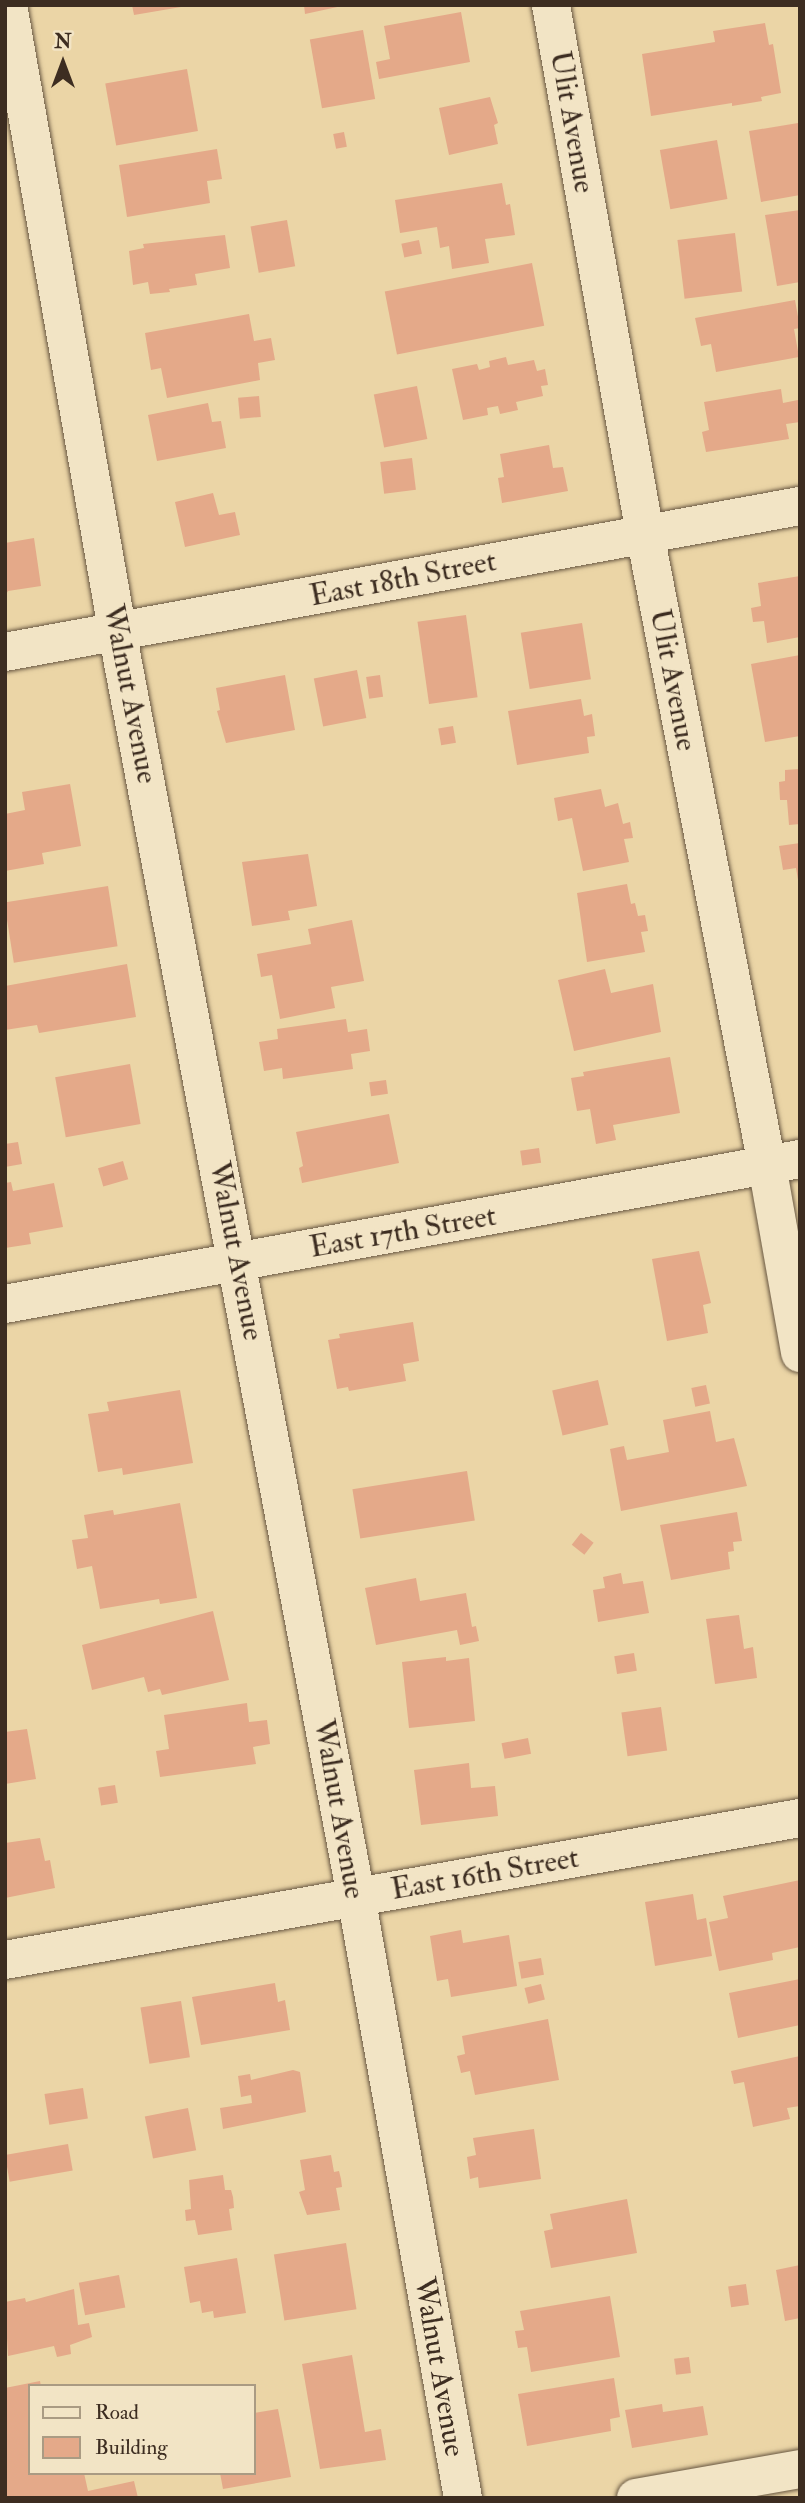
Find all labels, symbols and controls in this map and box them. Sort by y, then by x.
north arrow [28,28,98,98]
text: N [54,30,72,54]
street label: Ulit Avenue [542,48,602,196]
street label: East 18th Street [307,543,499,615]
street label: Walnut Avenue [95,601,165,787]
street label: Ulit Avenue [642,606,704,754]
street label: Walnut Avenue [201,1158,271,1344]
street label: East 17th Street [307,1198,499,1266]
street label: Walnut Avenue [306,1717,372,1901]
street label: East 16th Street [388,1840,582,1908]
street label: Walnut Avenue [406,2275,472,2459]
legend [28,2384,256,2475]
text: Road [95,2399,139,2426]
text: Building [95,2434,168,2461]

